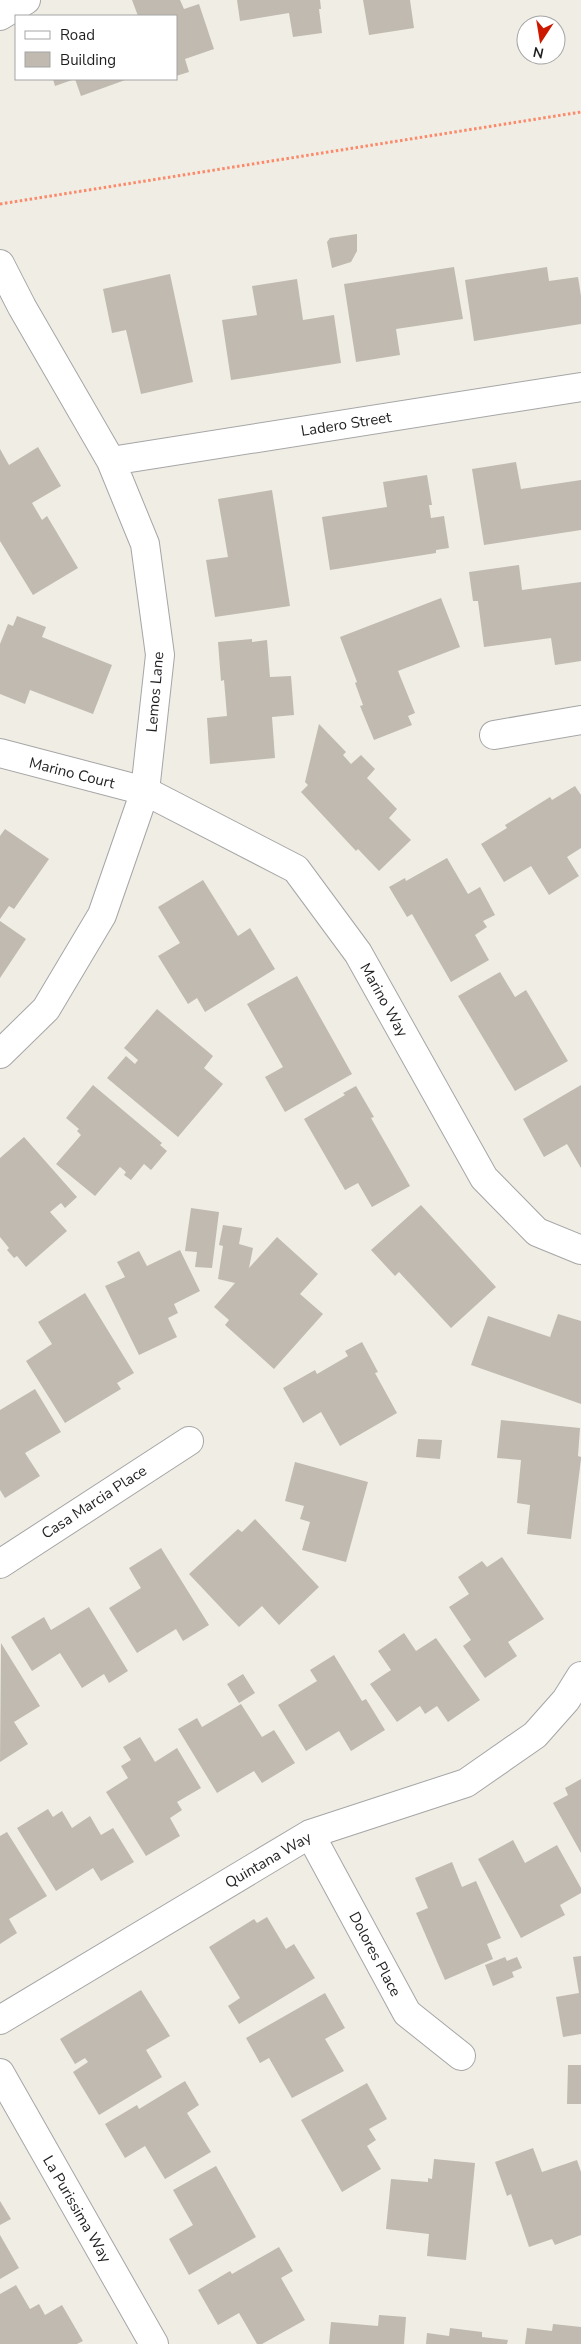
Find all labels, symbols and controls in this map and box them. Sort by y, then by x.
legend [15,15,178,80]
north arrow [516,15,566,65]
text: Road [60,25,95,45]
text: N [531,42,546,63]
text: Building [60,50,116,70]
street label: Ladero Street [299,407,393,441]
street label: Lemos Lane [142,651,168,733]
street label: Marino Court [27,753,118,793]
street label: Marino Way [355,959,413,1041]
street label: Casa Marcia Place [37,1460,151,1544]
street label: Quintana Way [221,1827,315,1893]
street label: Dolores Place [344,1908,406,2000]
street label: La Purissima Way [38,2152,116,2266]

